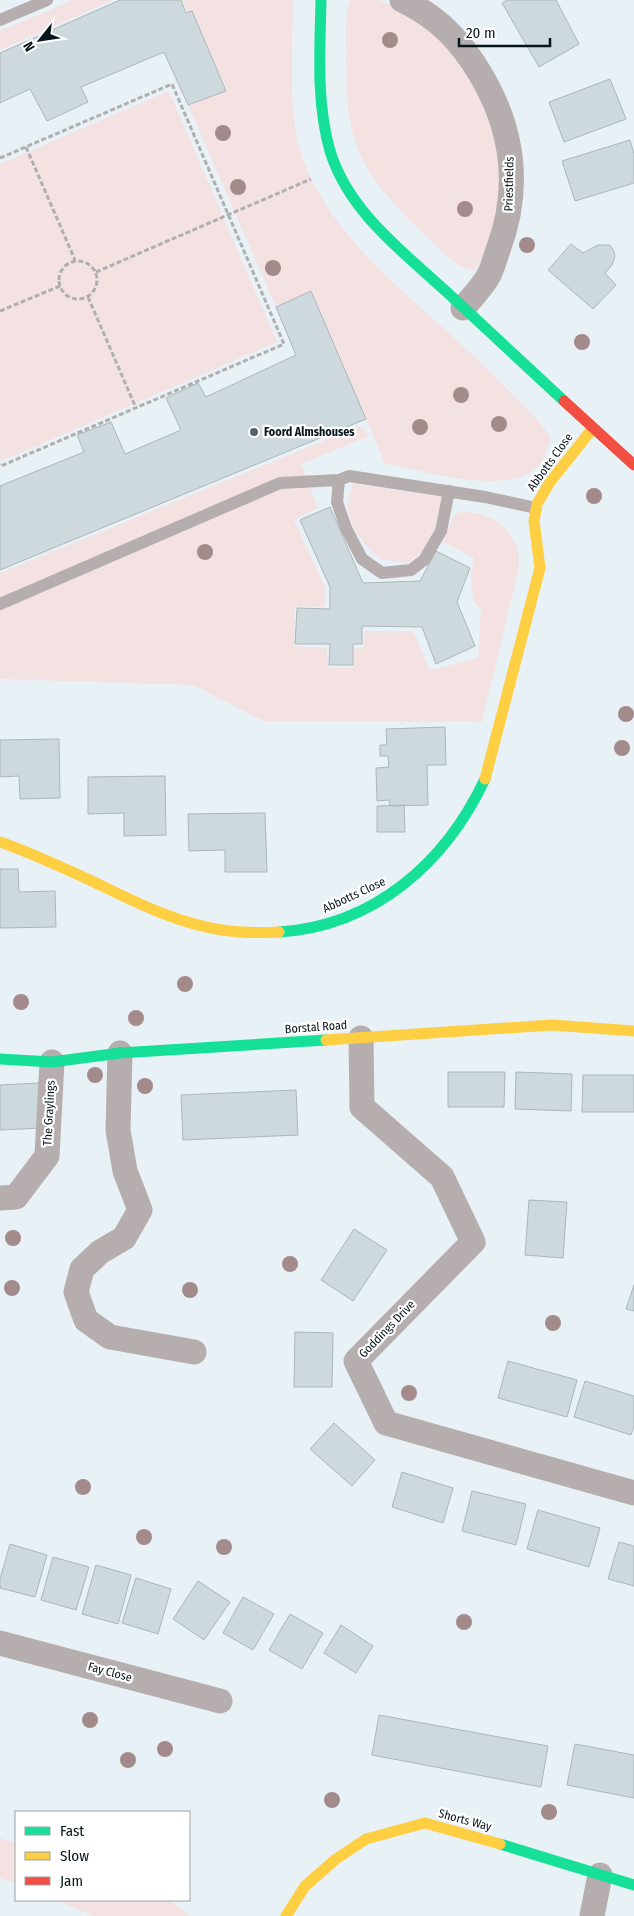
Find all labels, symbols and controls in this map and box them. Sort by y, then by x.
north arrow [15,15,65,65]
scale bar [459,15,550,47]
text: 20 m [466,24,496,42]
text: N [20,38,39,54]
street label: Priestfields [502,156,516,212]
place label: Foord Almshouses [264,425,355,439]
marker: Foord Almshouses [248,426,260,438]
street label: Abbotts Close [524,430,576,493]
street label: Abbotts Close [320,874,388,916]
street label: Borstal Road [284,1018,348,1036]
street label: The Graylings [40,1080,58,1146]
street label: Goddings Drive [356,1297,418,1361]
street label: Fay Close [87,1659,134,1685]
street label: Shorts Way [437,1806,494,1834]
legend [15,1811,190,1901]
text: Fast [60,1822,84,1840]
text: Slow [60,1847,89,1865]
text: Jam [60,1872,83,1890]

